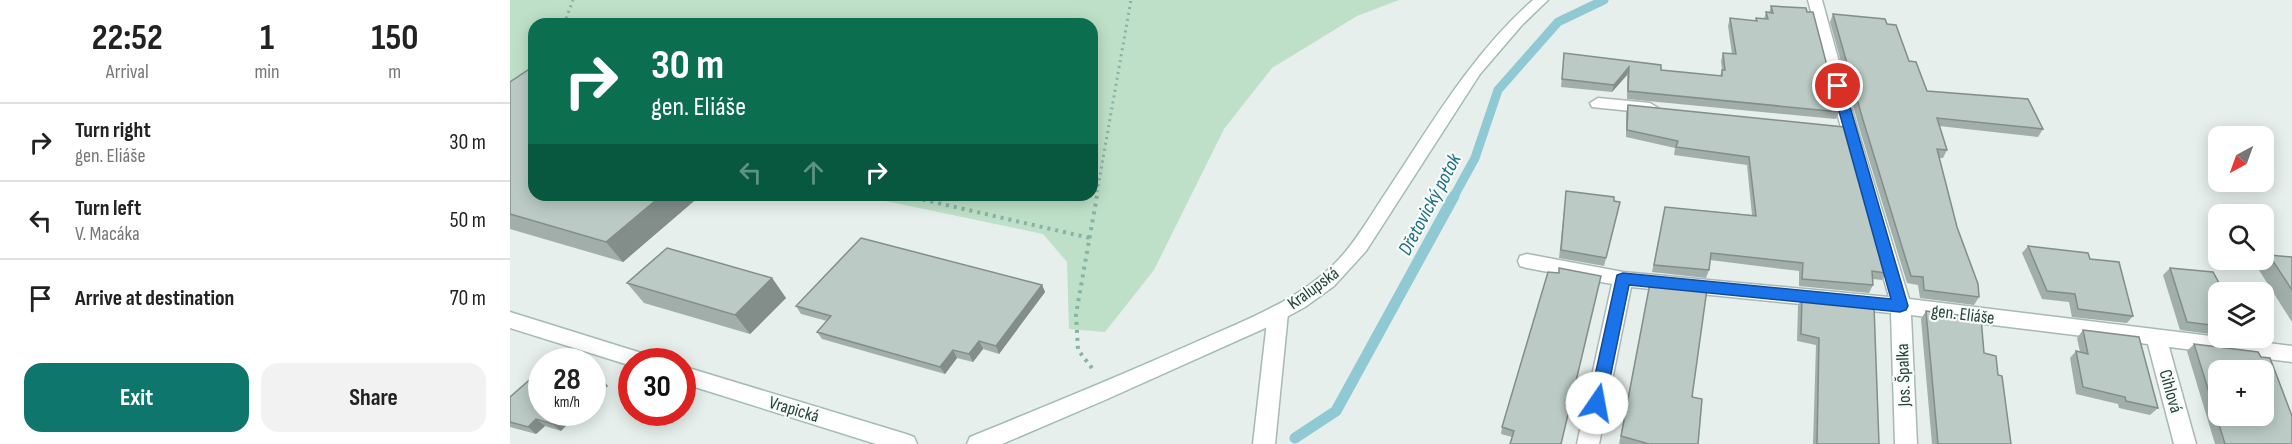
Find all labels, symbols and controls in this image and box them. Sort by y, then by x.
text: 22:52 [92,17,163,60]
text: 1 [260,17,274,60]
text: 150 [371,17,418,60]
text: 30 m [651,40,724,91]
icon: right [552,42,630,120]
text: Arrival [106,60,149,84]
text: min [254,60,280,84]
text: m [388,60,401,84]
pin [1812,60,1863,111]
icon: arrive [1821,69,1854,102]
text: gen. Eliáše [651,91,746,123]
text: Turn right [75,117,151,144]
icon: right [24,126,57,159]
north arrow [2208,126,2274,192]
map controls [2208,126,2274,426]
text: 30 m [449,129,486,156]
text: gen. Eliáše [75,144,145,168]
water label: Dřetovický potok [1393,149,1467,259]
icon: left [734,156,767,189]
icon: ahead [797,156,830,189]
icon: right [860,156,893,189]
text: Turn left [75,195,141,222]
icon: left [24,204,57,237]
button: search [2208,204,2274,270]
text: 50 m [450,207,486,234]
text: V. Macáka [75,222,140,246]
street label: Kralupská [1283,263,1343,314]
icon: arrive [24,282,57,315]
button: layers [2208,282,2274,348]
text: Arrive at destination [75,285,234,312]
text: 70 m [450,285,486,312]
street label: gen. Eliáše [1930,300,1996,329]
street label: Jos. Špalka [1892,343,1915,408]
speed limit sign: 30 [618,348,696,426]
button: + [2208,360,2274,426]
text: 28 [553,362,581,398]
button: Exit [24,363,249,432]
button: Share [261,363,486,432]
street label: Cihlová [2154,367,2187,415]
position arrow [1565,371,1629,435]
street label: Vrapická [766,392,822,427]
text: km/h [554,393,580,412]

